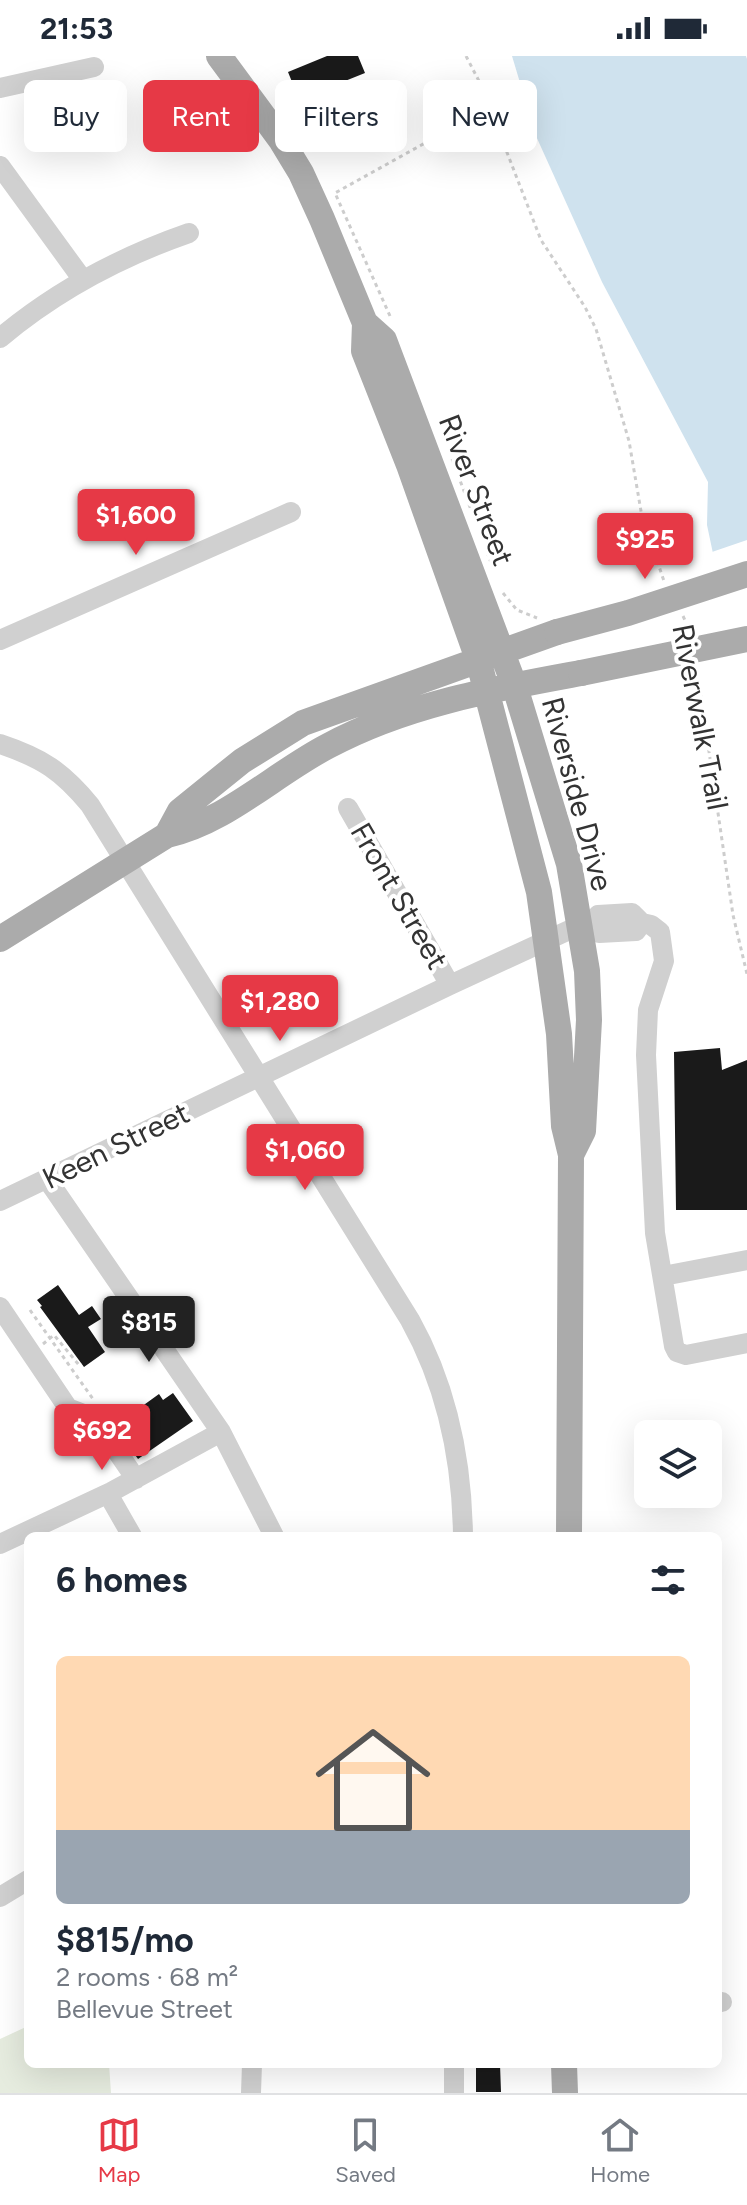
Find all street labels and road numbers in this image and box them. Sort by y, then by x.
street label: River Street [431,409,522,571]
street label: Riverwalk Trail [664,621,737,813]
street label: Riverside Drive [534,693,621,895]
street label: Front Street [343,816,456,976]
street label: Keen Street [36,1094,195,1197]

